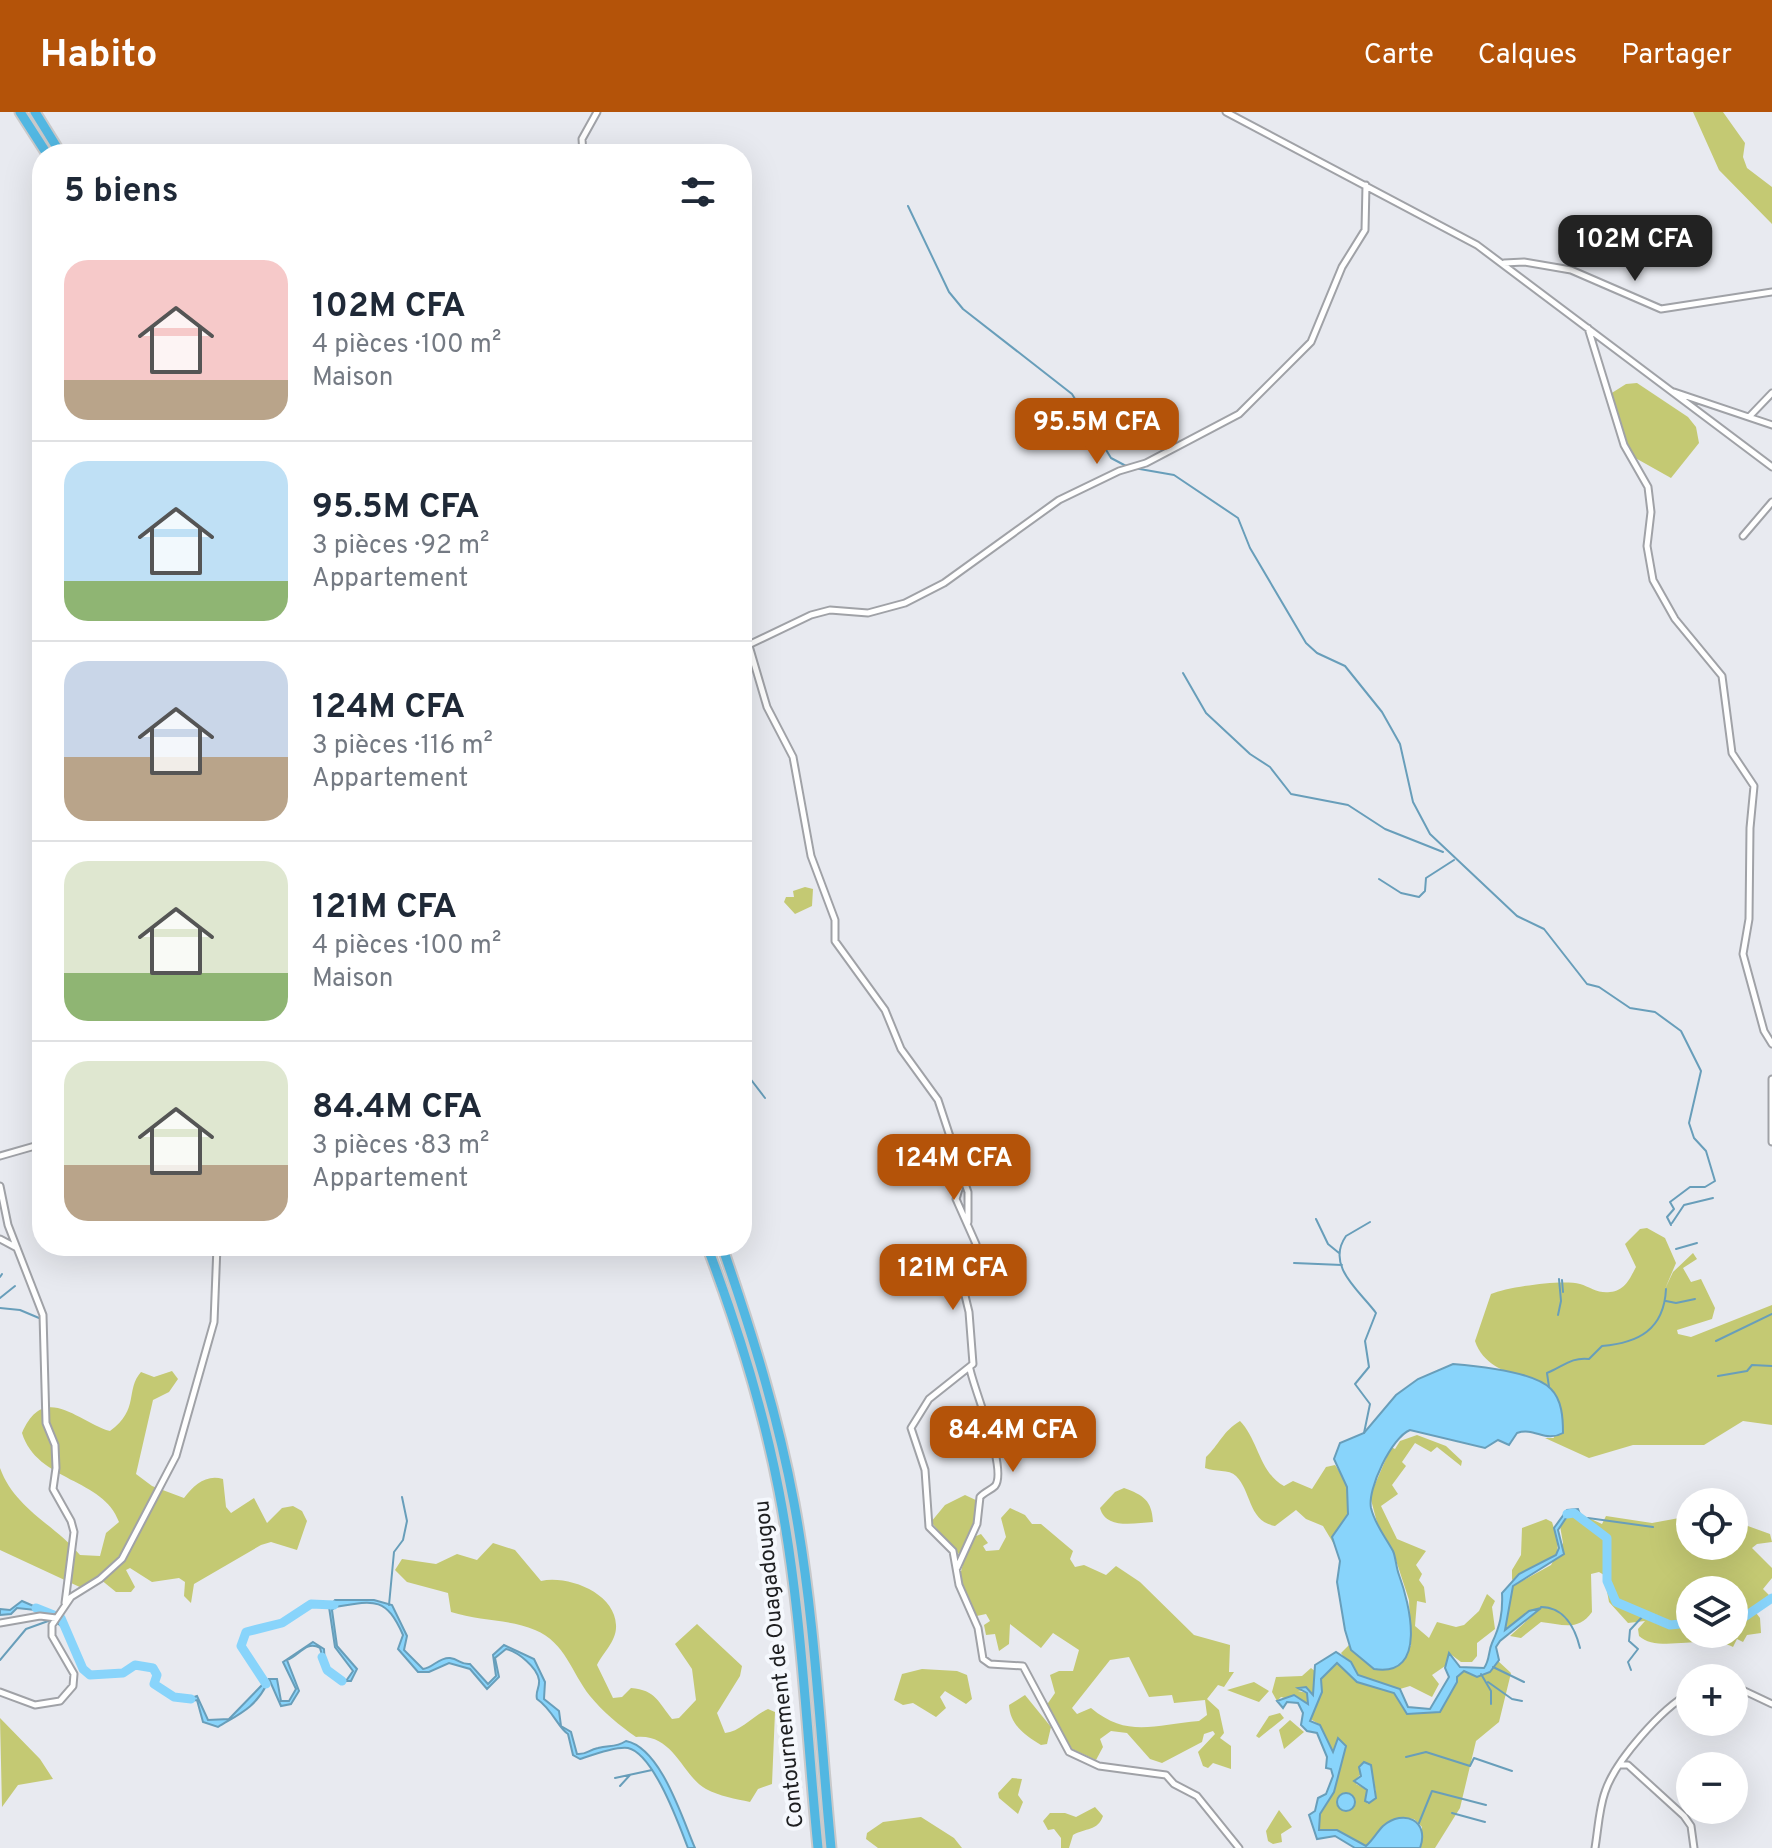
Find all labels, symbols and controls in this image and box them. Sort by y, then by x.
text: Habito [40,32,158,81]
text: Carte [1364,38,1434,74]
text: Calques [1478,38,1577,74]
text: Partager [1621,38,1732,74]
icon: filters [676,170,720,214]
text: 5 biens [64,171,178,214]
pin: 102M CFA [1552,215,1718,283]
text: 102M CFA [1576,224,1694,257]
text: 102M CFA [312,286,466,329]
icon: home [128,292,224,388]
text: 4 pièces · 100 m² [312,329,501,362]
text: Maison [312,362,393,395]
pin: 95.5M CFA [1005,398,1189,466]
text: 95.5M CFA [1033,407,1161,440]
text: 95.5M CFA [312,487,480,530]
icon: home [128,493,224,589]
text: 3 pièces · 92 m² [312,530,489,563]
text: Appartement [312,563,468,596]
text: 124M CFA [312,687,465,730]
icon: home [128,693,224,789]
text: 3 pièces · 116 m² [312,730,493,763]
text: Appartement [312,763,468,796]
text: 121M CFA [312,887,457,930]
icon: home [128,893,224,989]
text: 4 pièces · 100 m² [312,930,501,963]
text: Maison [312,963,393,996]
text: 84.4M CFA [312,1087,482,1130]
icon: home [128,1093,224,1189]
text: 3 pièces · 83 m² [312,1130,489,1163]
pin: 124M CFA [871,1134,1037,1202]
text: 124M CFA [895,1143,1013,1176]
text: Appartement [312,1163,468,1196]
pin: 121M CFA [870,1244,1036,1312]
text: 121M CFA [898,1253,1008,1286]
pin: 84.4M CFA [921,1406,1105,1474]
text: 84.4M CFA [948,1415,1078,1448]
map controls [1676,1488,1748,1824]
button: locate [1676,1488,1748,1560]
street label: Contournement de Ouagadougou [749,1499,811,1829]
button: layers [1676,1576,1748,1648]
button: + [1676,1664,1748,1736]
button: − [1676,1752,1748,1824]

